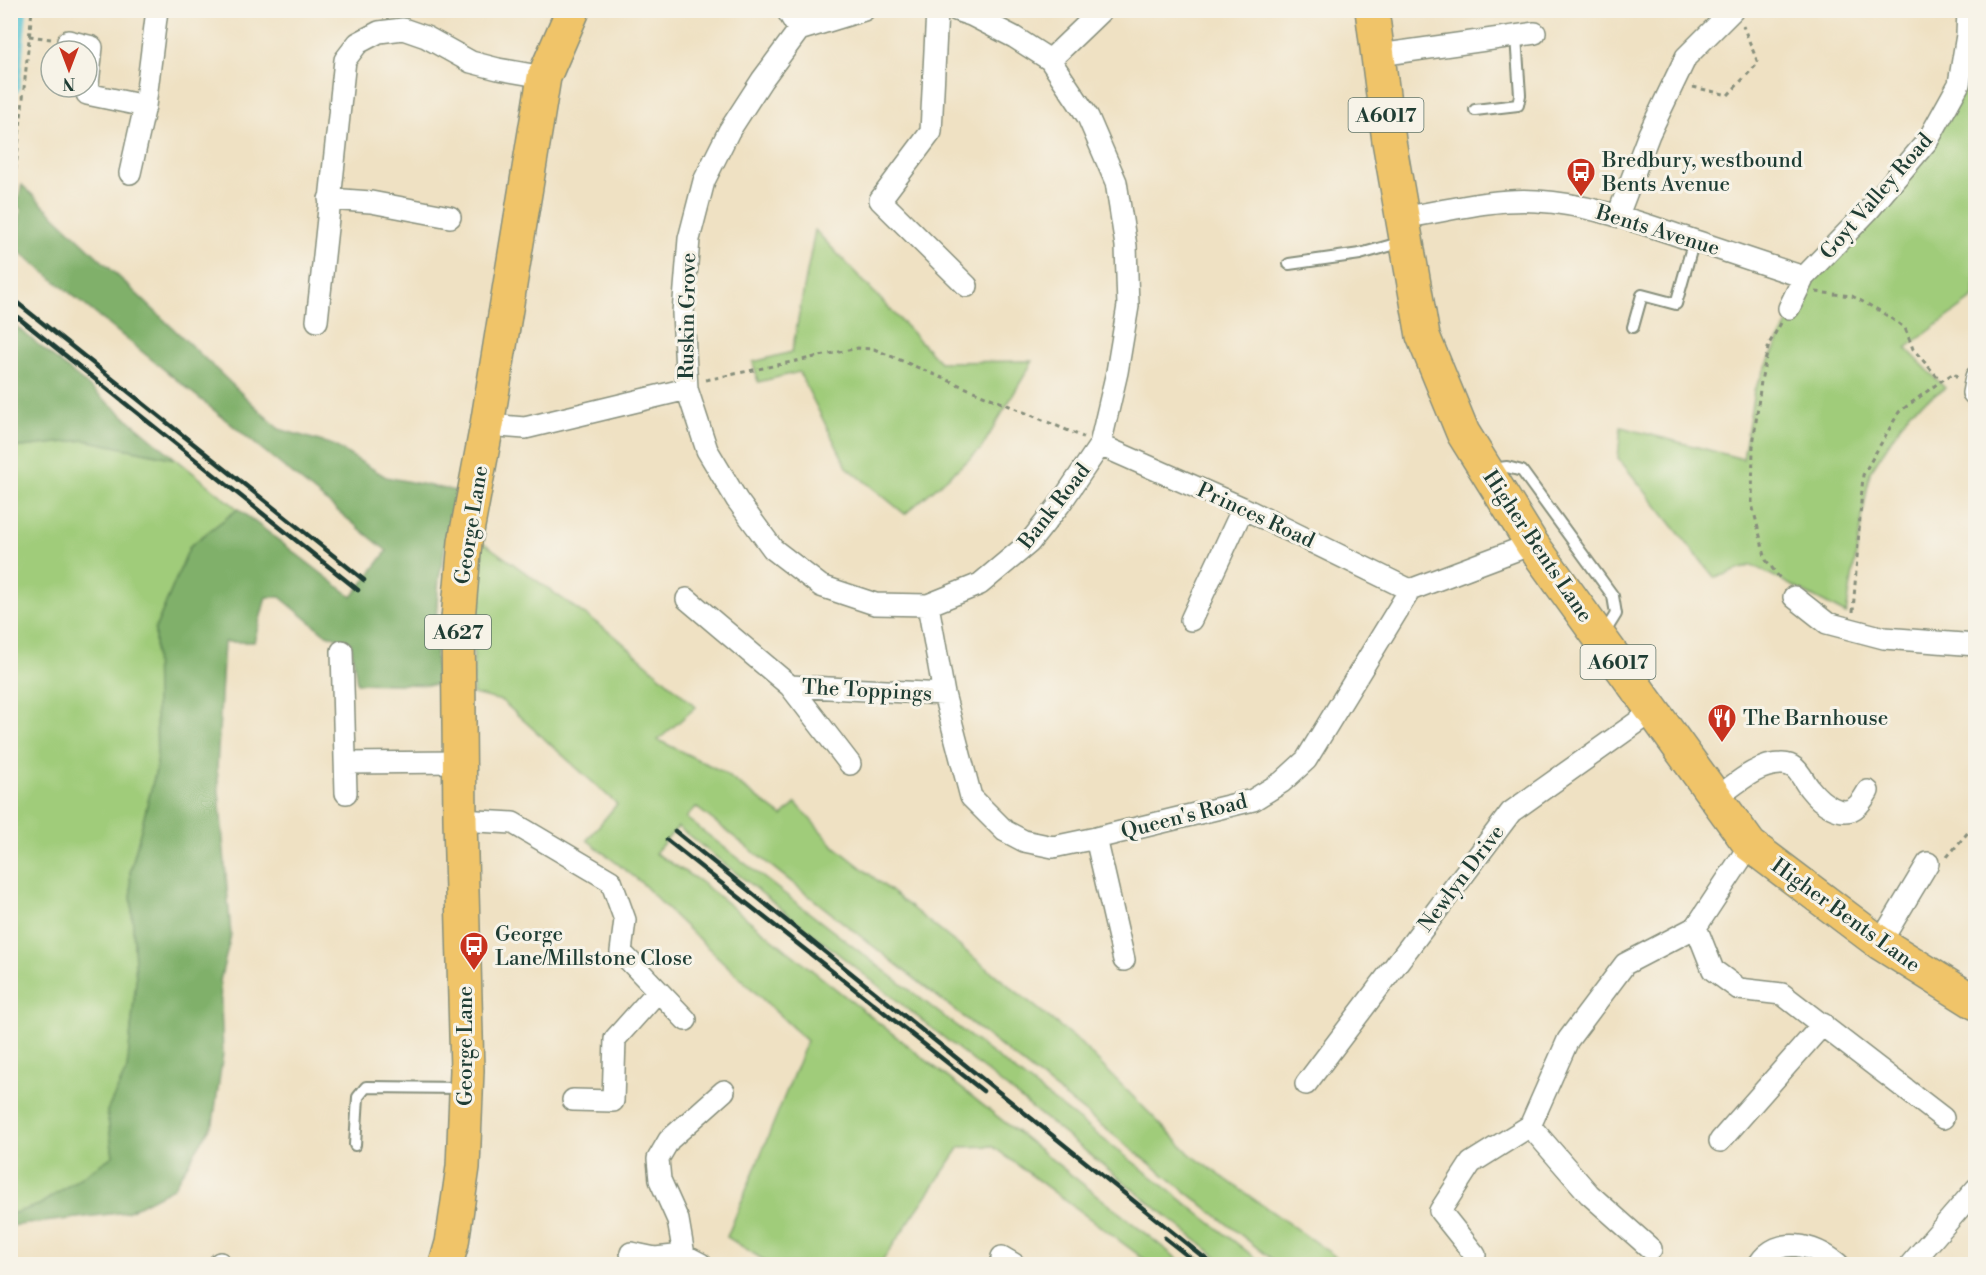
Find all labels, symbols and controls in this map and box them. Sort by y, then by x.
north arrow [39,39,99,99]
text: N [62,73,75,93]
road number: A6017 [1348,98,1424,132]
street label: Goyt Valley Road [1815,128,1939,265]
place label: Bredbury, westbound Bents Avenue [1601,148,1803,198]
bus stop icon: Bredbury, westbound Bents Avenue [1565,156,1597,198]
street label: Bents Avenue [1592,200,1723,262]
street label: Ruskin Grove [674,252,702,380]
street label: Bank Road [1013,458,1096,556]
street label: George Lane [450,464,494,586]
street label: Higher Bents Lane [1477,466,1598,627]
street label: Princes Road [1193,477,1319,554]
road number: A627 [425,615,491,649]
road number: A6017 [1580,645,1656,679]
street label: The Toppings [801,675,933,707]
restaurant icon: The Barnhouse [1706,702,1738,744]
place label: The Barnhouse [1743,706,1888,732]
street label: Queen's Road [1118,789,1250,845]
street label: Newlyn Drive [1413,820,1510,937]
street label: Higher Bents Lane [1766,853,1925,979]
place label: George Lane/Millstone Close [495,922,693,972]
bus stop icon: George Lane/Millstone Close [458,930,490,972]
street label: George Lane [453,986,479,1106]

